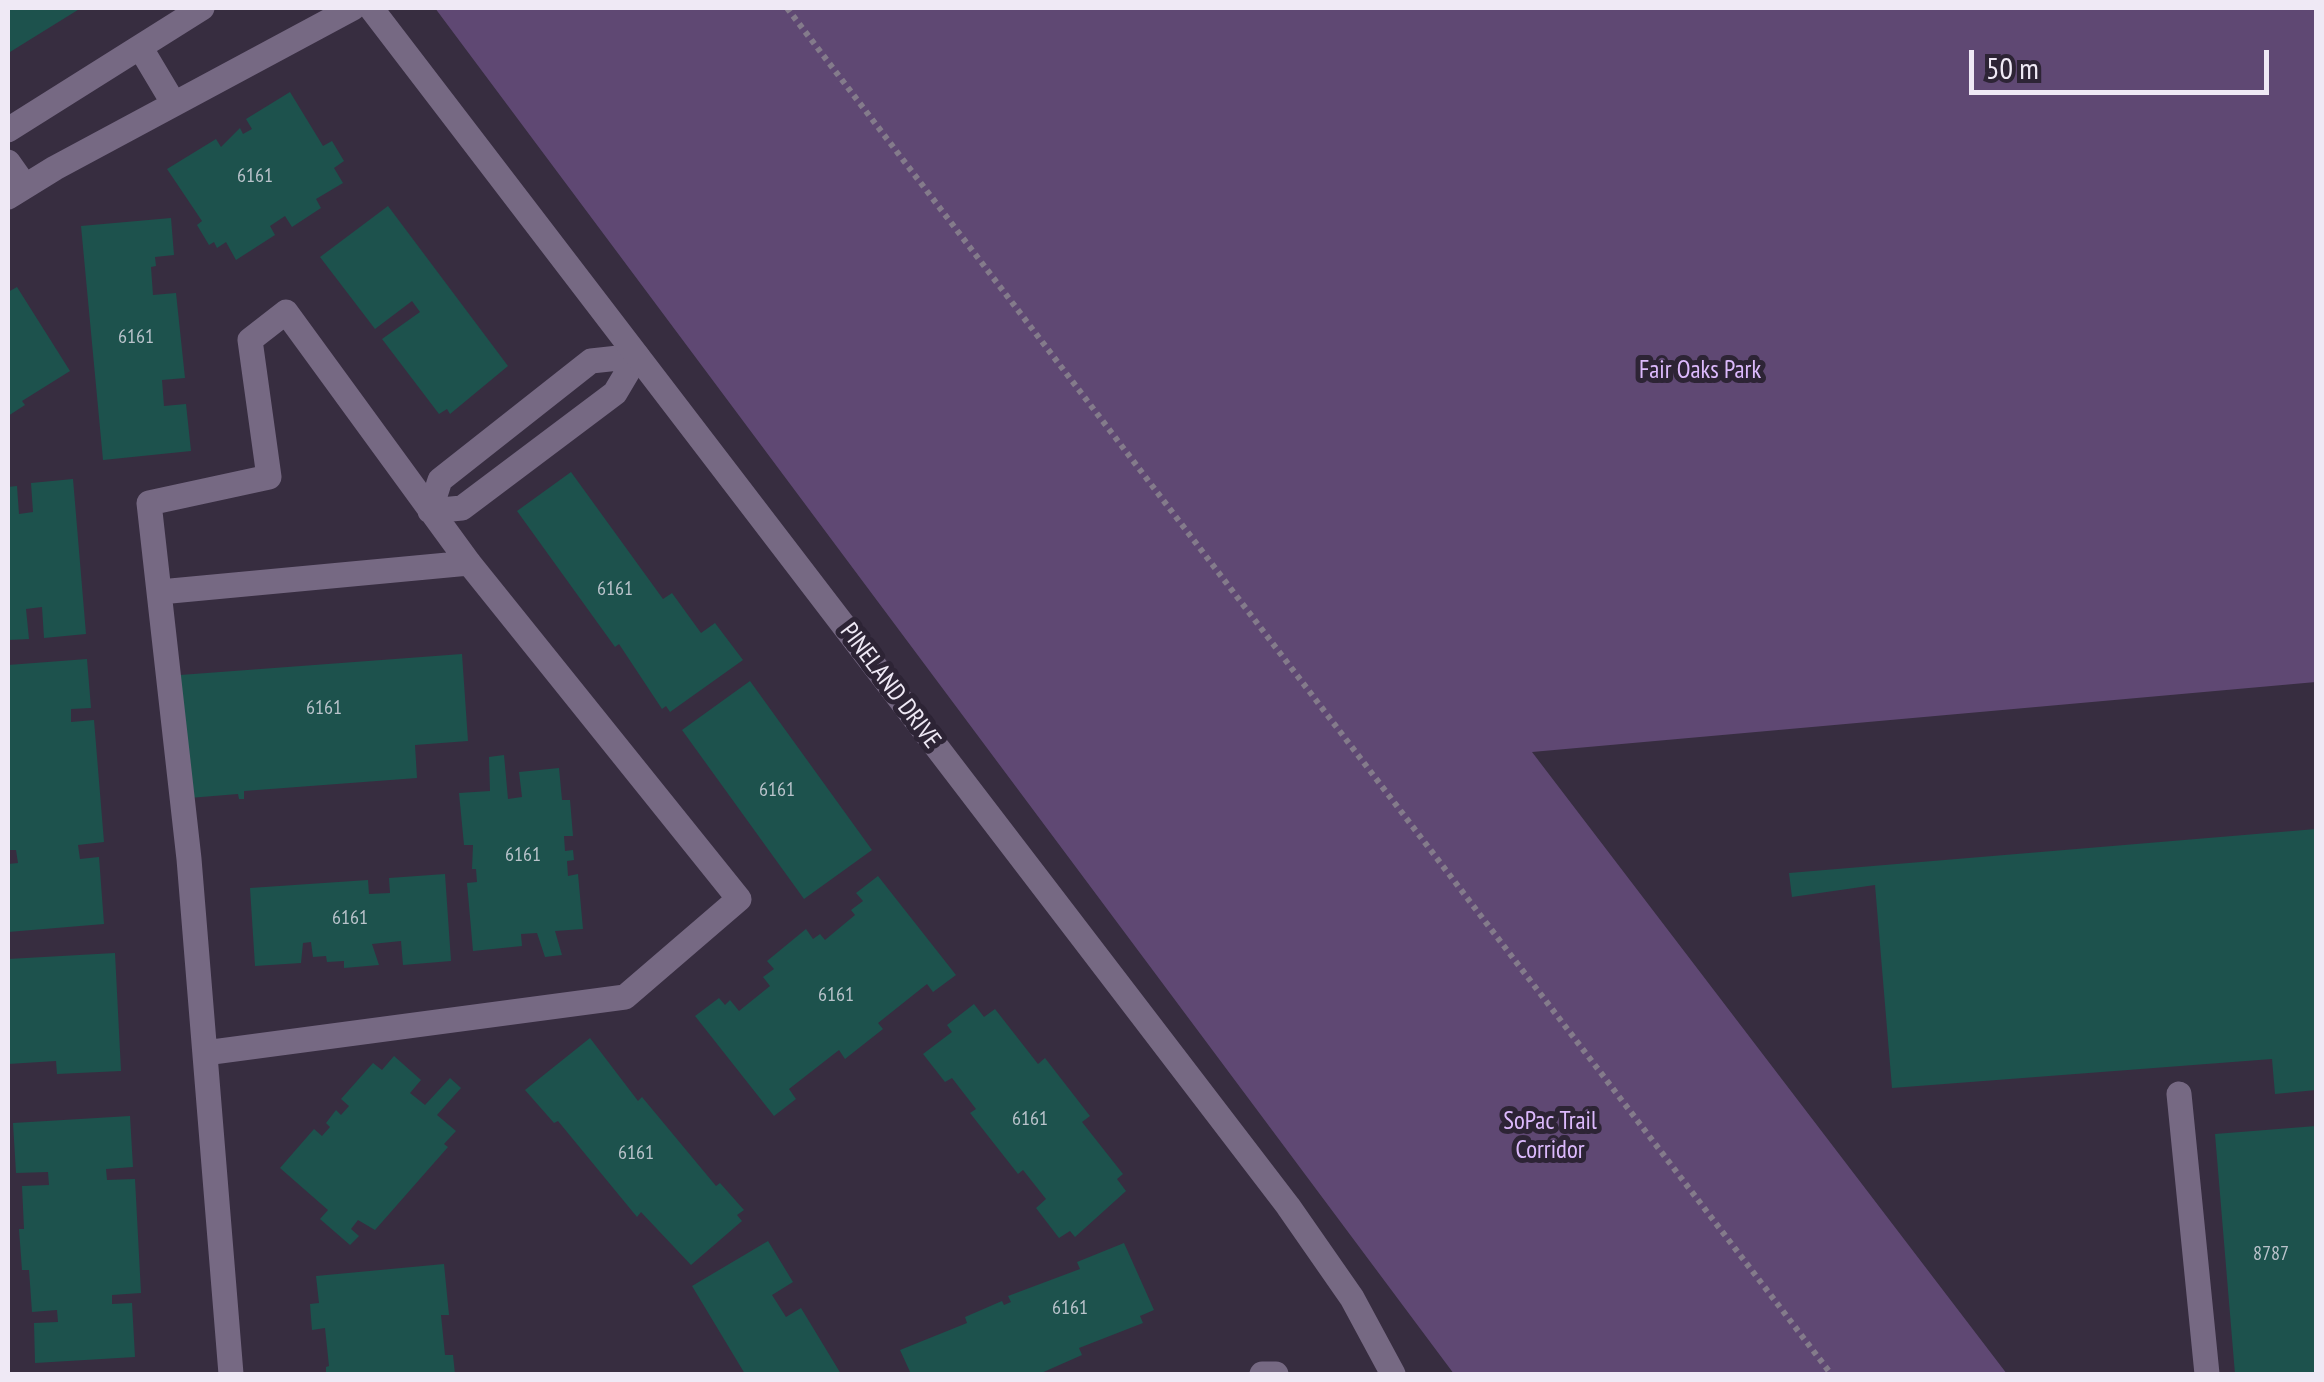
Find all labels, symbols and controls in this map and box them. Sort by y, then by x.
scale bar [1974,30,2274,92]
text: 50 m [1986,48,2039,87]
house number: 6161 [237,164,273,188]
house number: 6161 [118,325,154,349]
park label: Fair Oaks Park [1639,356,1761,386]
house number: 6161 [597,577,633,601]
street label: PINELAND DRIVE [833,618,947,754]
house number: 6161 [306,696,342,720]
house number: 6161 [759,778,795,802]
house number: 6161 [505,843,541,867]
house number: 6161 [332,906,368,930]
house number: 6161 [818,983,854,1007]
house number: 6161 [1012,1107,1048,1131]
park label: SoPac Trail Corridor [1503,1107,1597,1166]
house number: 6161 [618,1141,654,1165]
house number: 8787 [2253,1242,2289,1266]
house number: 6161 [1052,1296,1088,1320]

